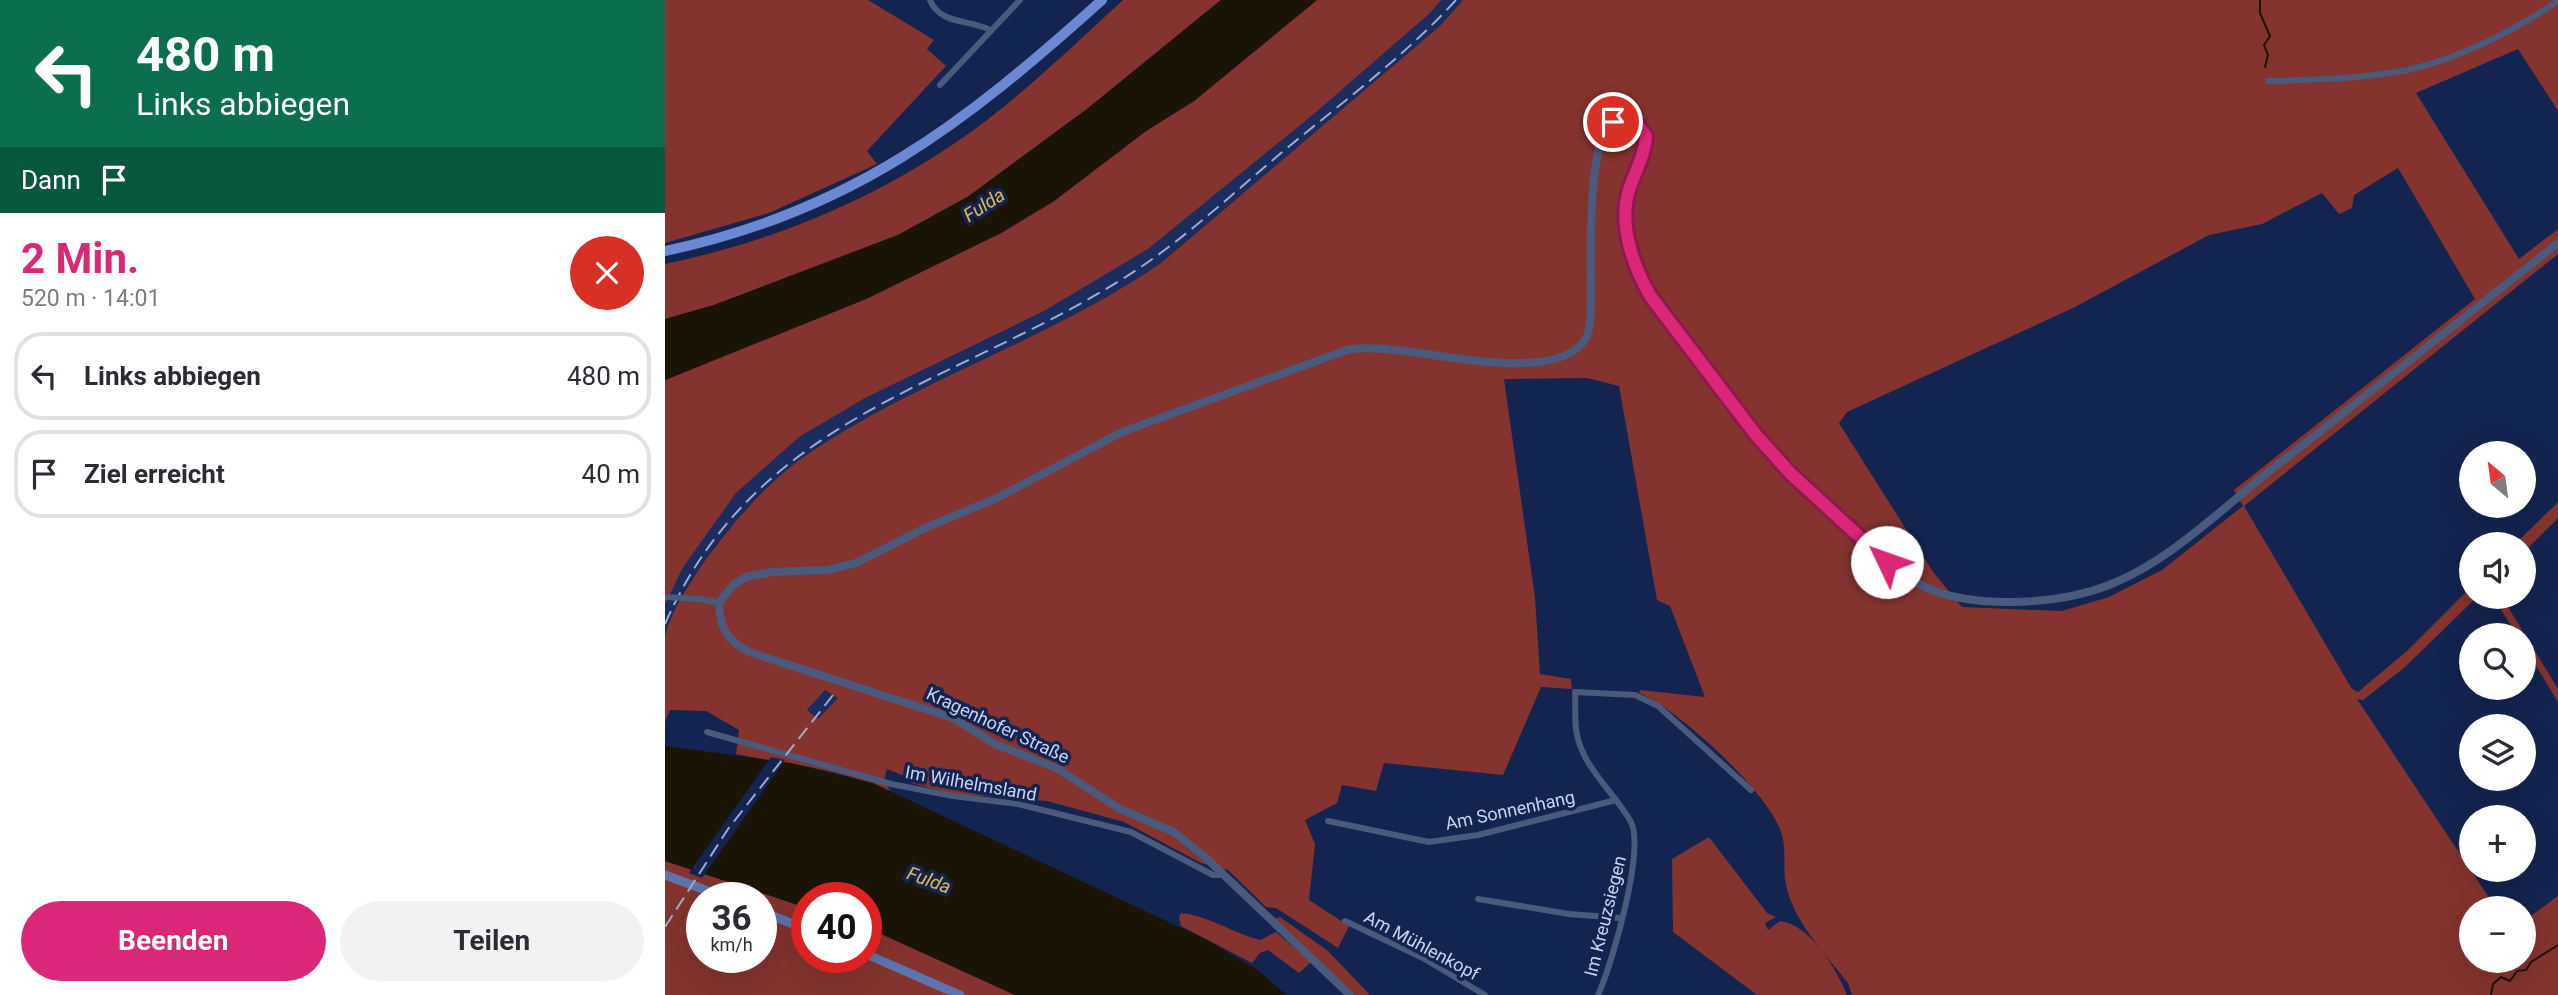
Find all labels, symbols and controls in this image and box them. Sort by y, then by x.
text: 480 m [136,26,275,83]
icon: left [21,28,112,119]
text: Links abbiegen [136,85,350,123]
pin [1583,92,1643,152]
icon: arrive [1594,103,1632,141]
icon: arrive [95,161,133,199]
text: Dann [21,165,81,195]
water label: Fulda [959,183,1009,227]
text: 2 Min. [21,234,139,283]
button: close [570,236,644,310]
text: 520 m · 14:01 [21,285,160,312]
icon: left [25,357,63,395]
text: Links abbiegen [84,361,261,391]
text: 480 m [567,361,640,391]
north arrow [2459,441,2536,518]
map controls [2459,441,2536,973]
icon: arrive [25,455,63,493]
text: Ziel erreicht [84,459,225,489]
text: 40 m [582,459,640,489]
position arrow [1850,525,1924,599]
button: sound [2459,532,2536,609]
button: search [2459,623,2536,700]
street label: Kragenhofer Straße [923,683,1073,767]
button: layers [2459,714,2536,791]
street label: Im Wilhelmsland [904,761,1038,805]
street label: Am Sonnenhang [1443,786,1577,834]
button: + [2459,805,2536,882]
street label: Im Kreuzsiegen [1580,854,1630,978]
water label: Fulda [904,861,954,899]
speed limit sign: 40 [791,882,882,973]
button: − [2459,896,2536,973]
text: 36 [711,898,752,939]
button: Beenden [21,901,326,981]
button: Teilen [340,901,644,981]
street label: Am Mühlenkopf [1361,906,1484,984]
text: km/h [710,934,753,955]

